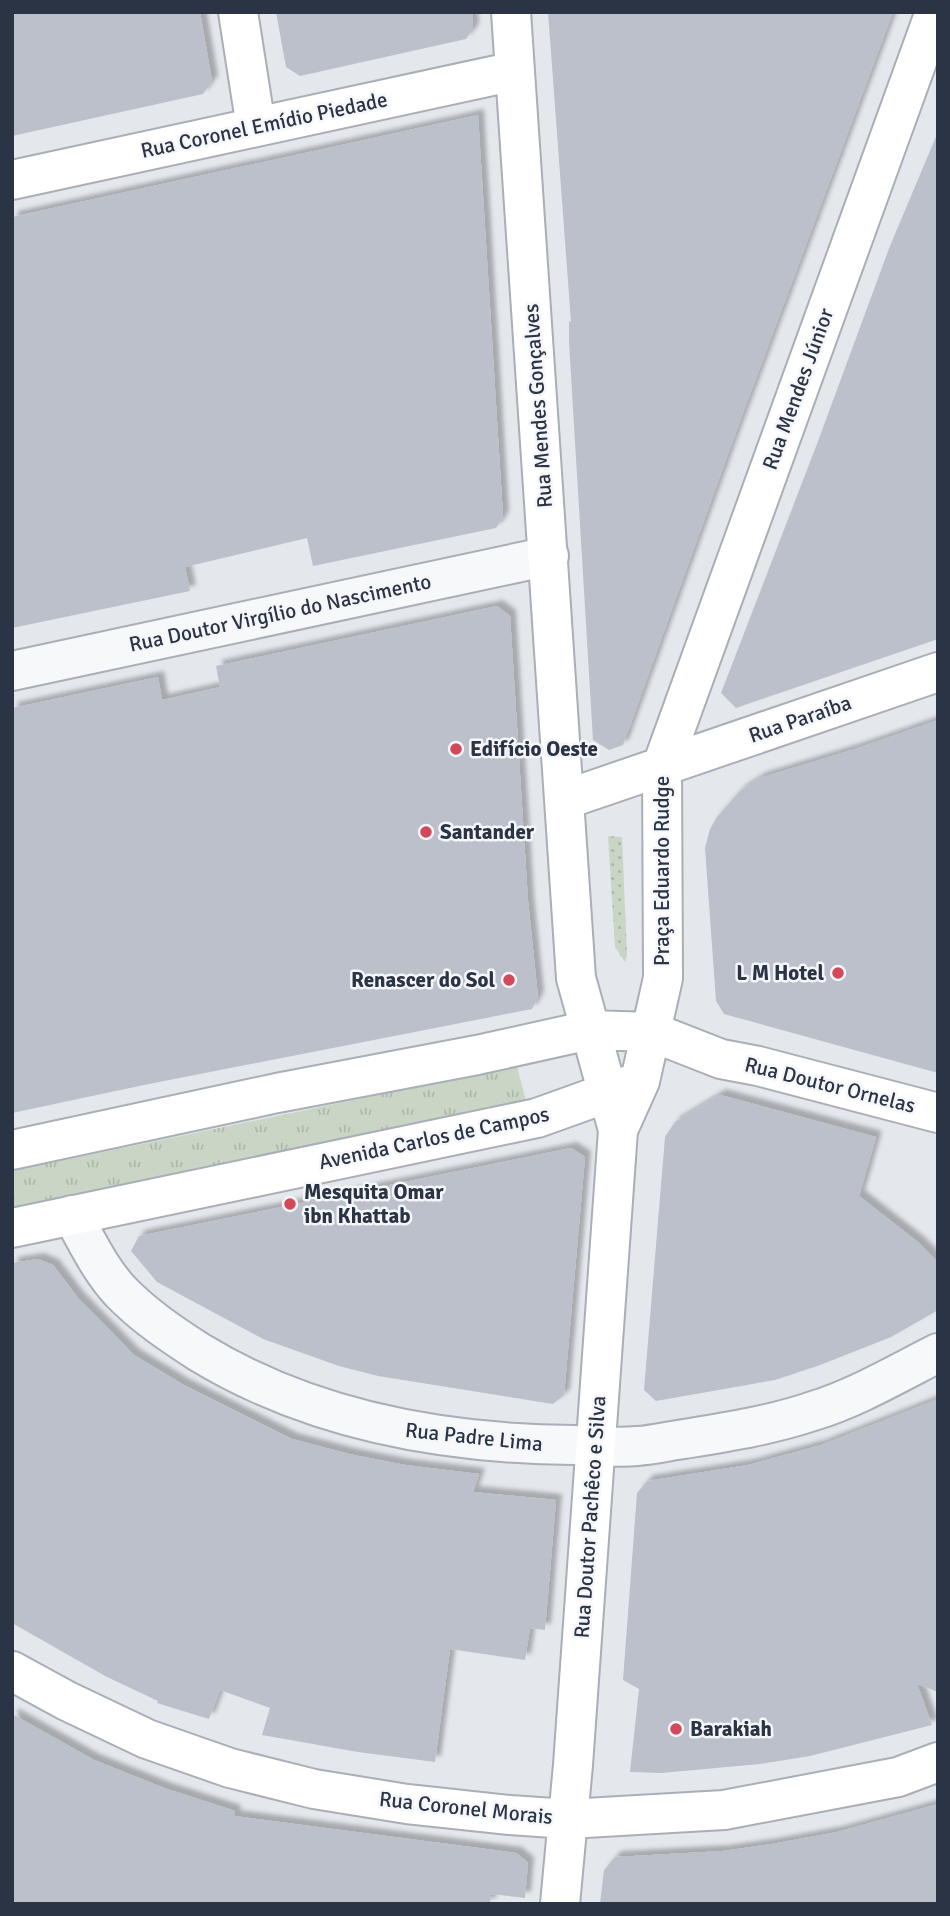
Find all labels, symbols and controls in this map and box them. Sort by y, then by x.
street label: Rua Coronel Emídio Piedade [138,86,390,164]
street label: Rua Mendes Gonçalves [518,303,558,509]
street label: Rua Mendes Júnior [757,304,839,473]
street label: Rua Doutor Virgílio do Nascimento [127,568,433,658]
street label: Rua Paraíba [745,689,855,749]
place label: Edifício Oeste [470,736,598,762]
marker: Edifício Oeste [448,741,464,757]
street label: Praça Eduardo Rudge [649,776,675,966]
place label: Santander [440,819,535,845]
marker: Santander [418,824,434,840]
place label: L M Hotel [736,960,824,986]
marker: L M Hotel [830,965,846,981]
place label: Renascer do Sol [351,967,495,993]
marker: Renascer do Sol [501,972,517,988]
street label: Rua Doutor Ornelas [742,1051,918,1119]
street label: Avenida Carlos de Campos [316,1101,552,1175]
place label: Mesquita Omar ibn Khattab [304,1179,444,1229]
marker: Mesquita Omar ibn Khattab [282,1196,298,1212]
street label: Rua Doutor Pachêco e Silva [569,1395,611,1639]
street label: Rua Padre Lima [404,1417,544,1457]
place label: Barakiah [690,1716,772,1742]
marker: Barakiah [668,1721,684,1737]
street label: Rua Coronel Morais [378,1786,554,1830]

